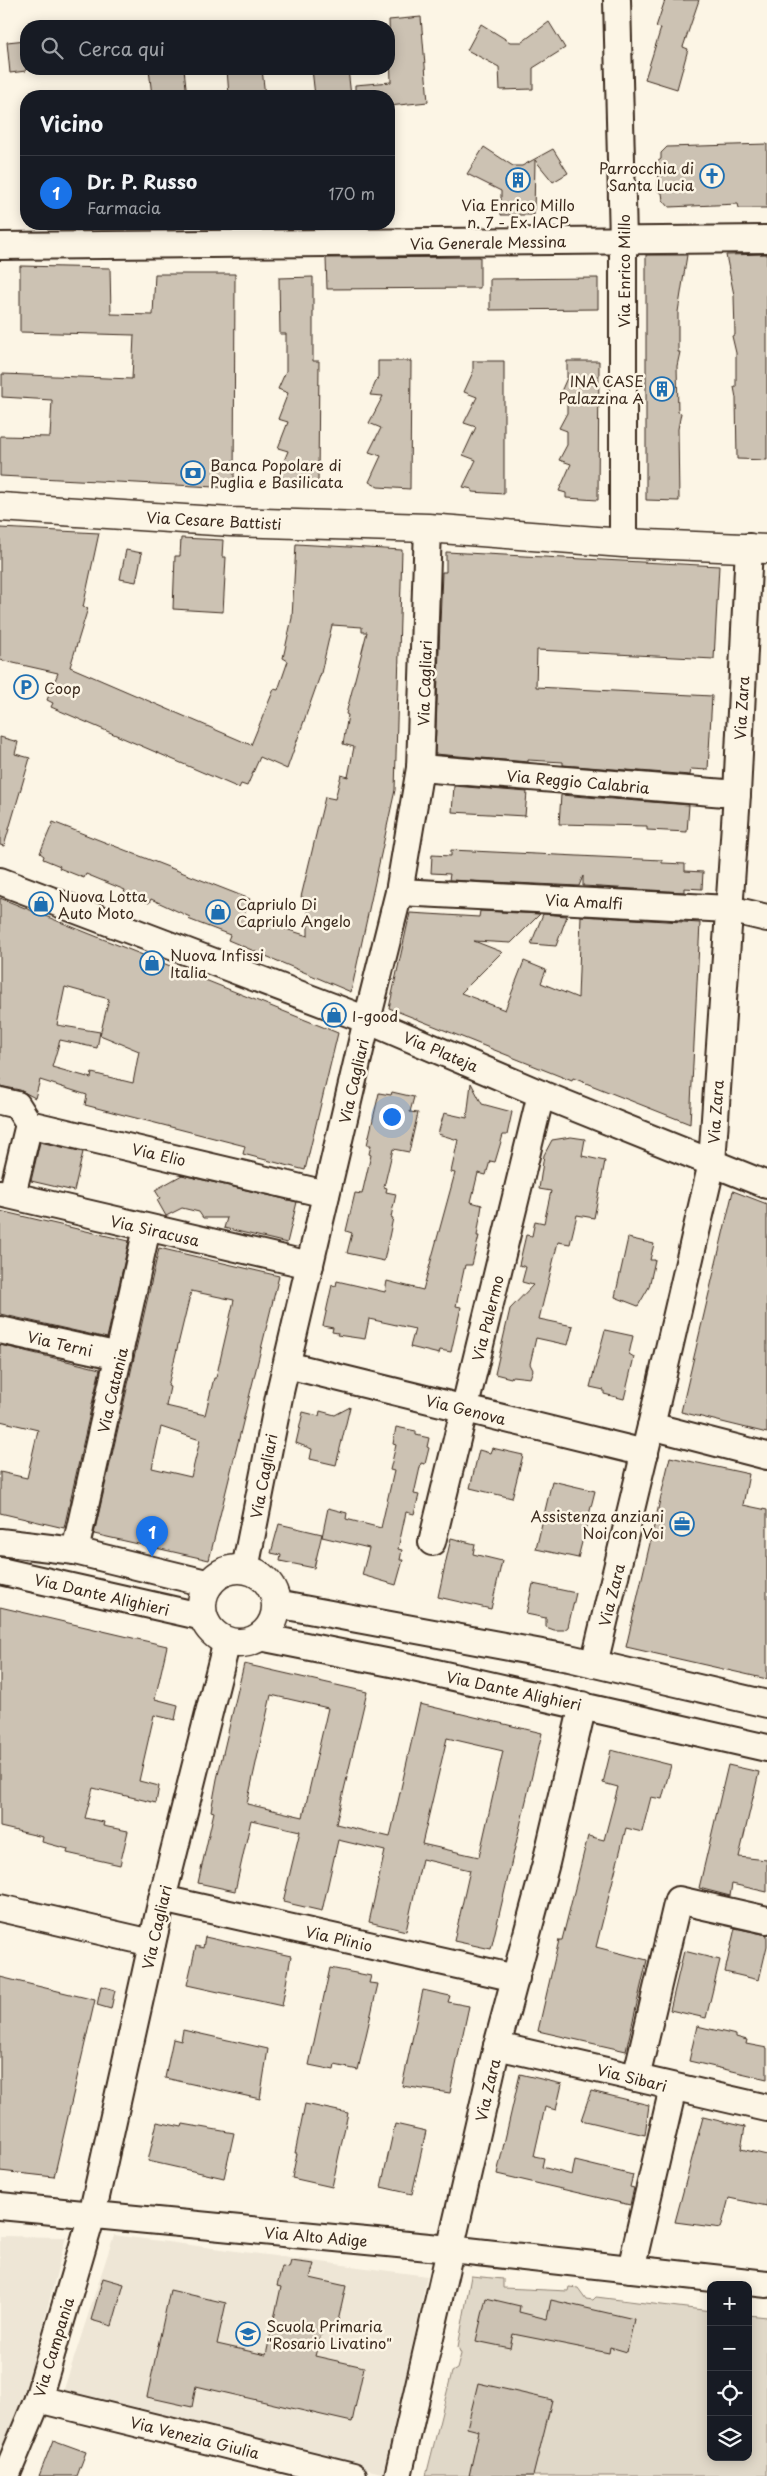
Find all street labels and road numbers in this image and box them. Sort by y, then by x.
street label: Via Enrico Millo [612,214,635,328]
street label: Via Generale Messina [410,229,567,255]
street label: Via Cesare Battisti [146,505,282,535]
street label: Via Cagliari [411,639,437,727]
street label: Via Zara [728,676,754,740]
street label: Via Reggio Calabria [506,763,651,799]
street label: Via Amalfi [545,887,623,915]
street label: Via Plateja [400,1025,483,1077]
street label: Via Cagliari [332,1036,374,1126]
street label: Via Zara [701,1079,729,1145]
street label: Via Elio [130,1137,188,1171]
street label: Via Siracusa [108,1209,202,1252]
street label: Via Palermo [465,1273,509,1363]
street label: Via Terni [25,1324,95,1362]
street label: Via Catania [91,1345,133,1435]
street label: Via Genova [423,1388,509,1430]
street label: Via Cagliari [243,1431,283,1521]
street label: Via Zara [592,1561,630,1629]
street label: Via Dante Alighieri [32,1567,172,1621]
street label: Via Dante Alighieri [444,1664,584,1716]
street label: Via Cagliari [135,1882,177,1972]
street label: Via Plinio [303,1919,375,1957]
street label: Via Zara [469,2056,505,2124]
street label: Via Sibari [594,2057,670,2097]
street label: Via Alto Adige [263,2220,369,2252]
street label: Via Campania [27,2293,79,2400]
street label: Via Venezia Giulia [128,2410,263,2464]

